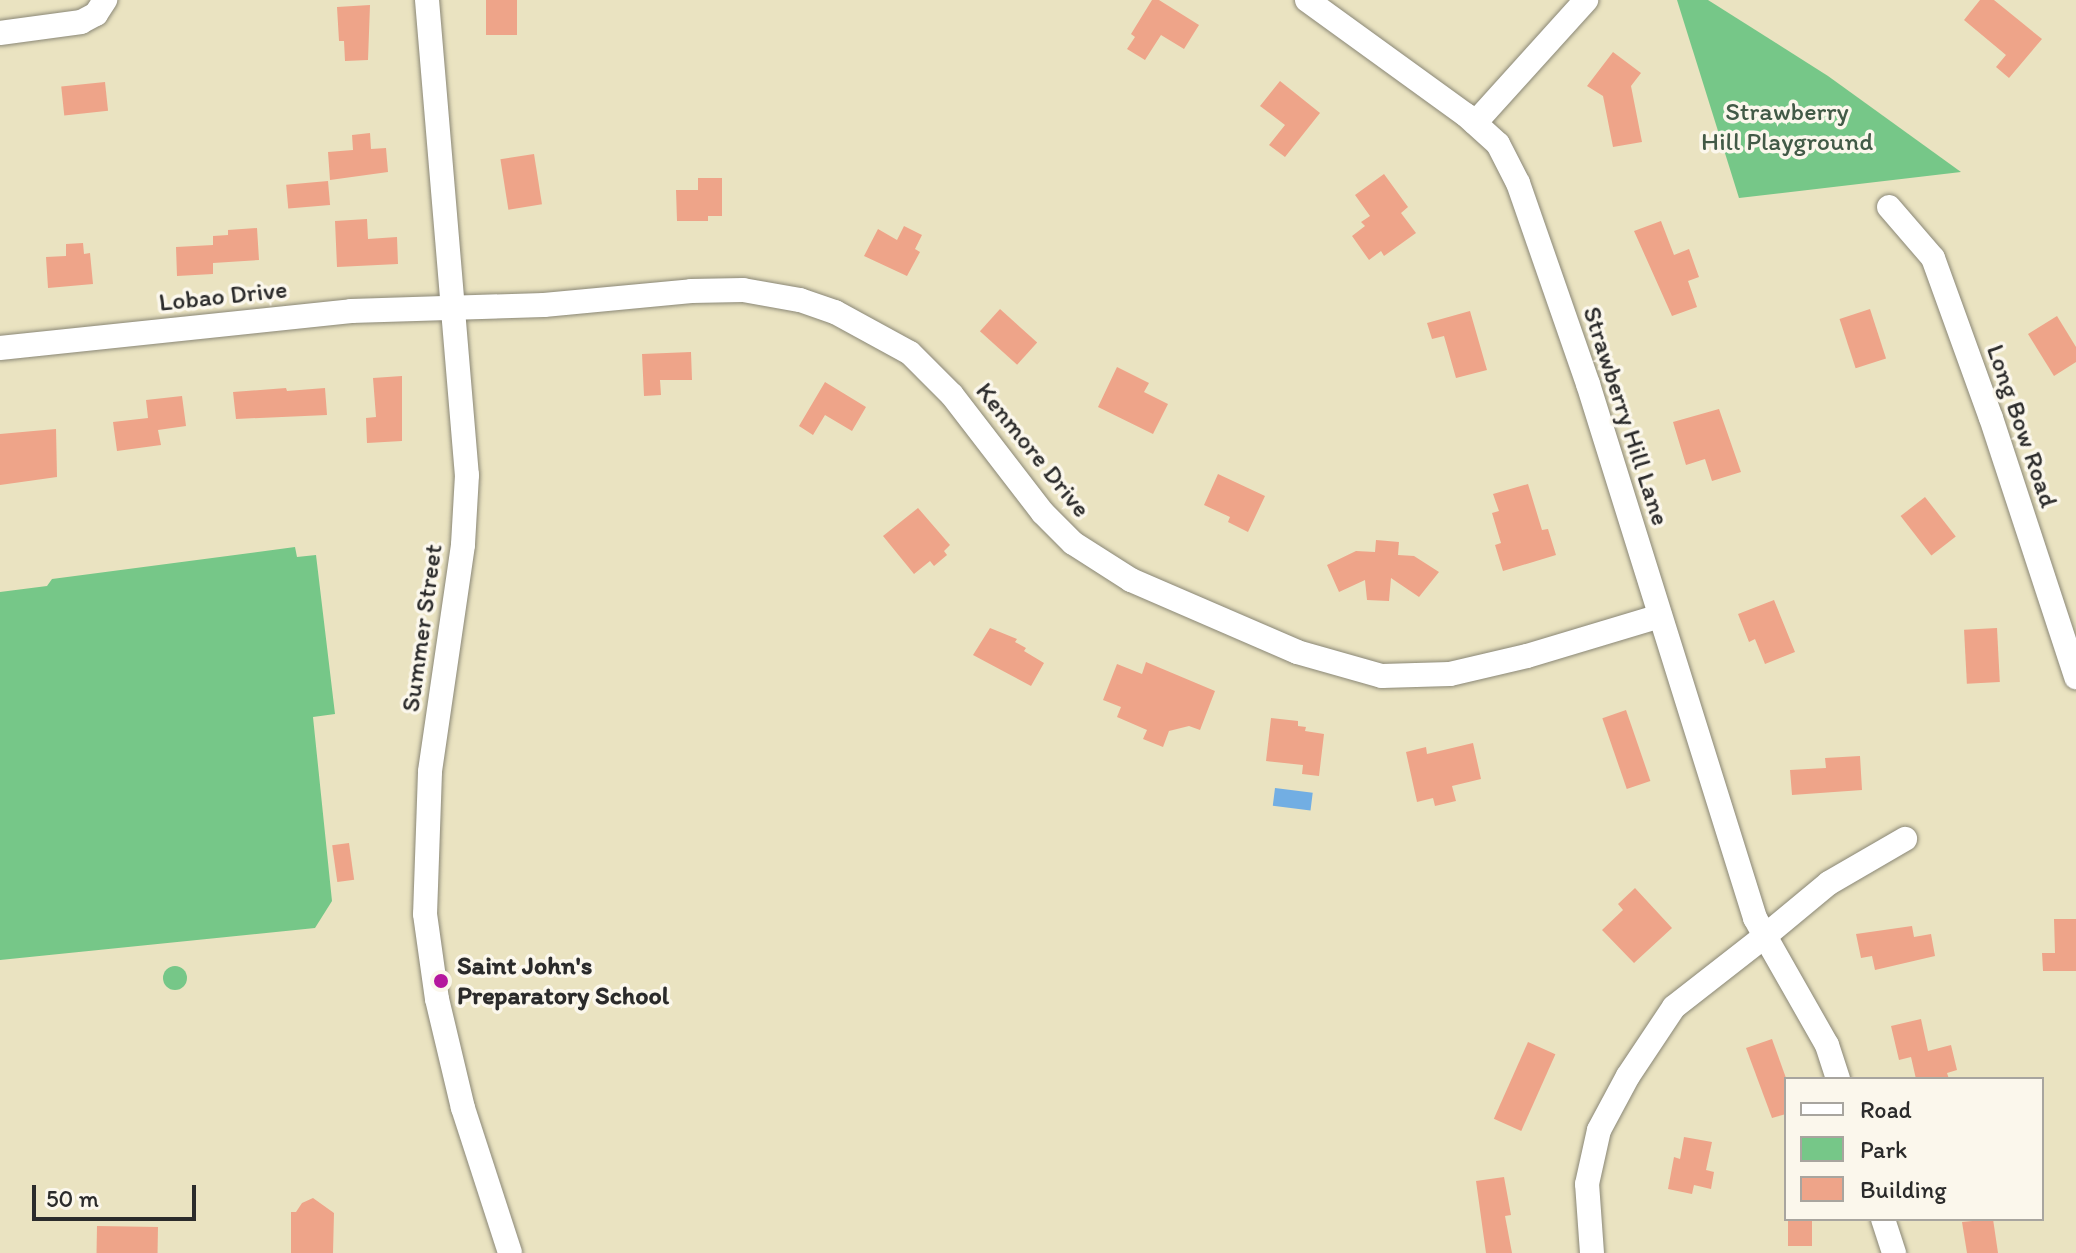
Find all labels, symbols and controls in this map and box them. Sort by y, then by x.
park label: Strawberry Hill Playground [1701,96,1873,158]
street label: Lobao Drive [157,274,289,318]
street label: Strawberry Hill Lane [1576,303,1676,529]
street label: Long Bow Road [1980,341,2064,511]
street label: Kenmore Drive [969,376,1097,524]
street label: Summer Street [395,542,449,714]
place label: Saint John's Preparatory School [457,950,669,1012]
marker: Saint John's Preparatory School [432,972,450,990]
legend [1784,1077,2044,1221]
text: Road [1860,1095,1912,1124]
text: Park [1860,1135,1907,1164]
scale bar [36,1169,200,1219]
text: Building [1860,1175,1947,1204]
text: 50 m [46,1184,99,1213]

